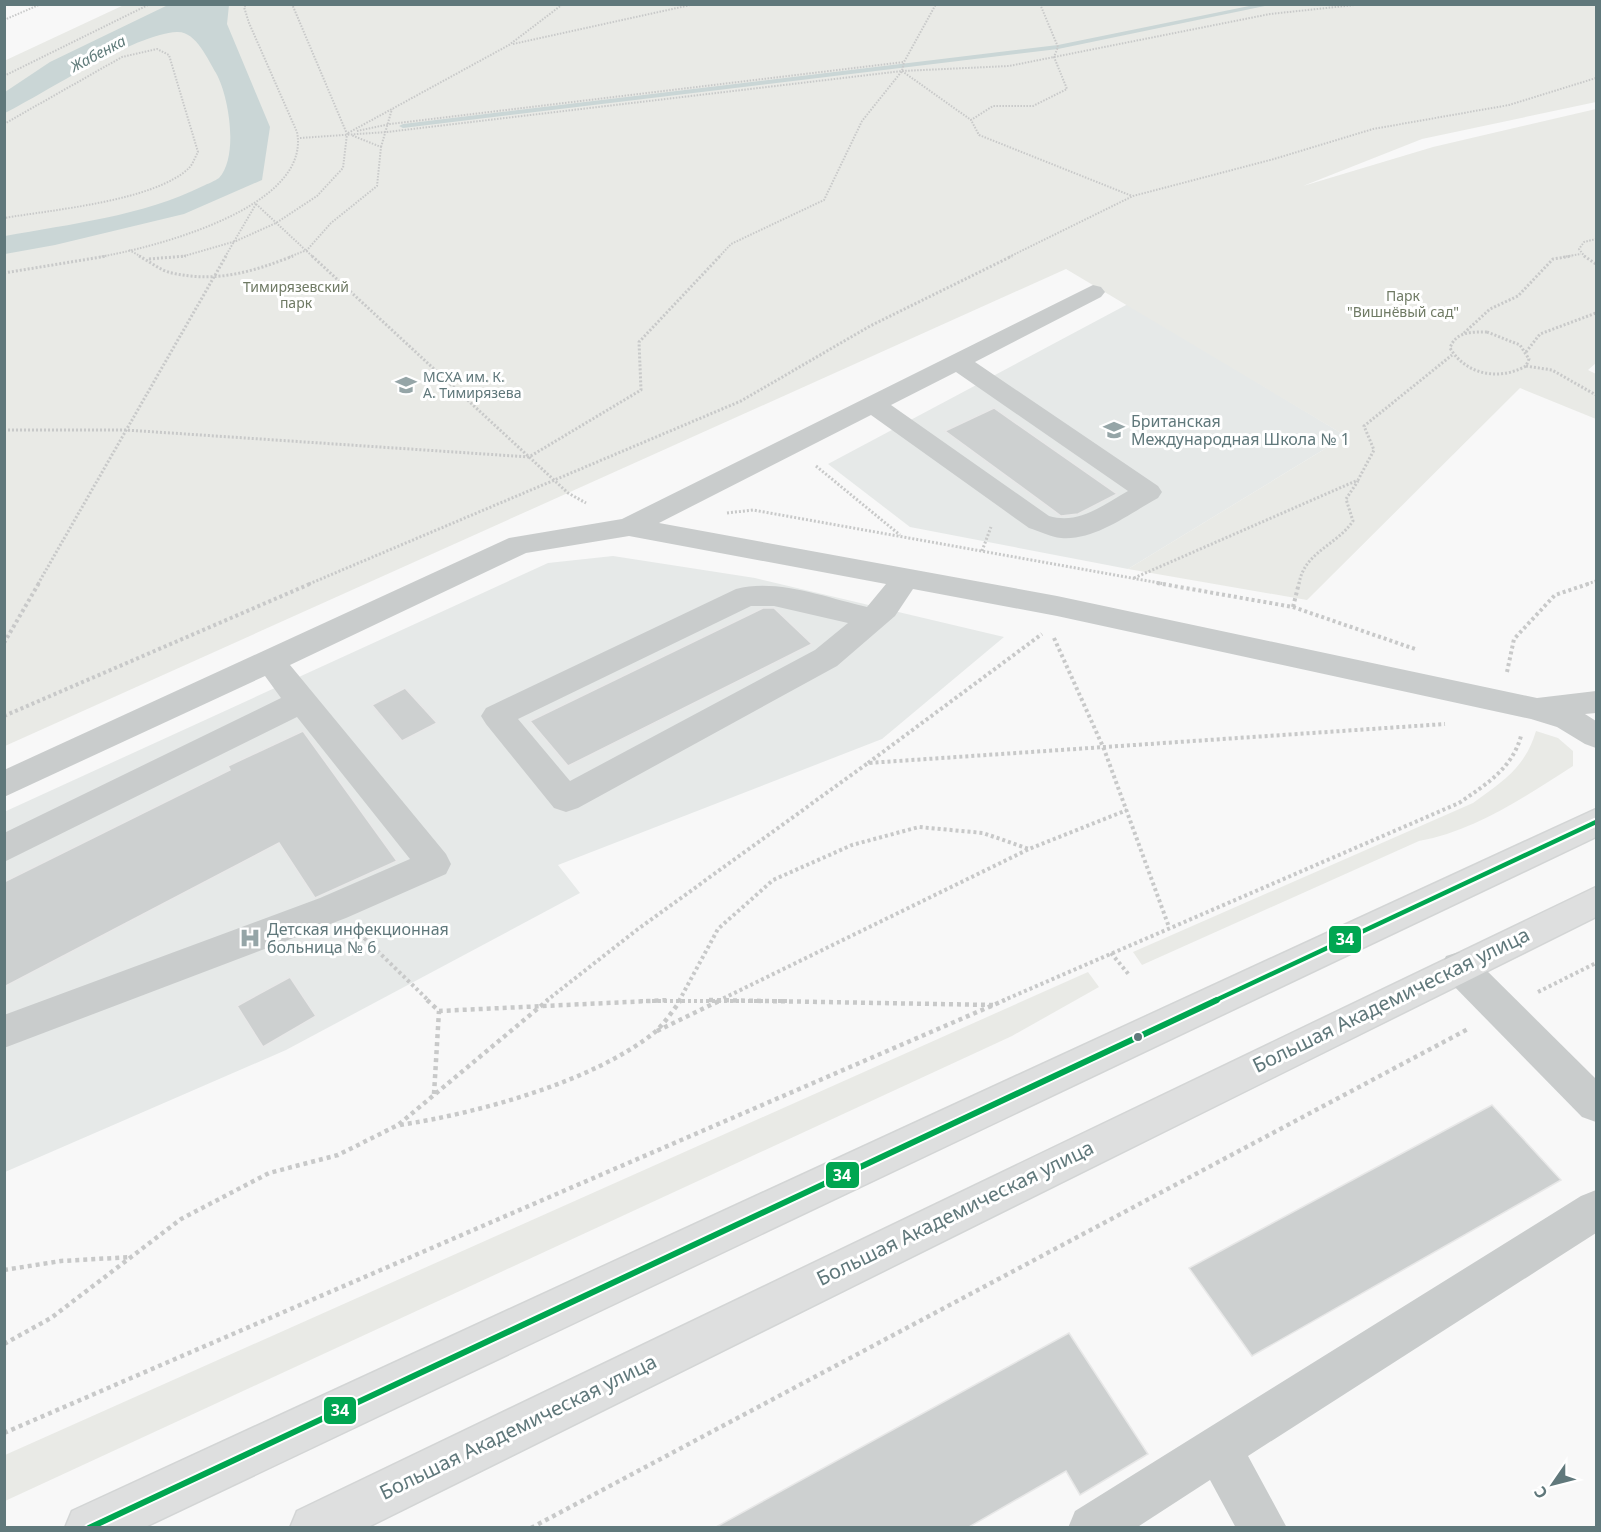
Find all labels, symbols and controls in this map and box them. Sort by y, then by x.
water label: Жабенка [65,30,129,77]
park label: Тимирязевский парк [243,277,349,312]
park label: Парк "Вишнёвый сад" [1347,286,1459,321]
place label: МСХА им. К. А. Тимирязева [423,367,522,402]
school or university icon: МСХА им. К. А. Тимирязева [394,373,418,397]
place label: Британская Международная Школа № 1 [1131,410,1350,450]
school or university icon: Британская Международная Школа № 1 [1102,418,1126,442]
place label: Детская инфекционная больница № 6 [267,918,449,958]
street label: Большая Академическая улица [1248,921,1534,1079]
line badge: 34 [1328,925,1362,954]
hospital icon: Детская инфекционная больница № 6 [238,926,262,950]
text: 34 [1336,928,1354,950]
unlabelled marker [1132,1031,1144,1043]
street label: Большая Академическая улица [812,1134,1098,1292]
line badge: 34 [825,1161,860,1189]
text: 34 [833,1164,851,1186]
street label: Большая Академическая улица [375,1348,661,1506]
line badge: 34 [323,1396,357,1425]
text: 34 [331,1399,349,1421]
north arrow [1523,1454,1583,1514]
text: С [1529,1482,1553,1503]

